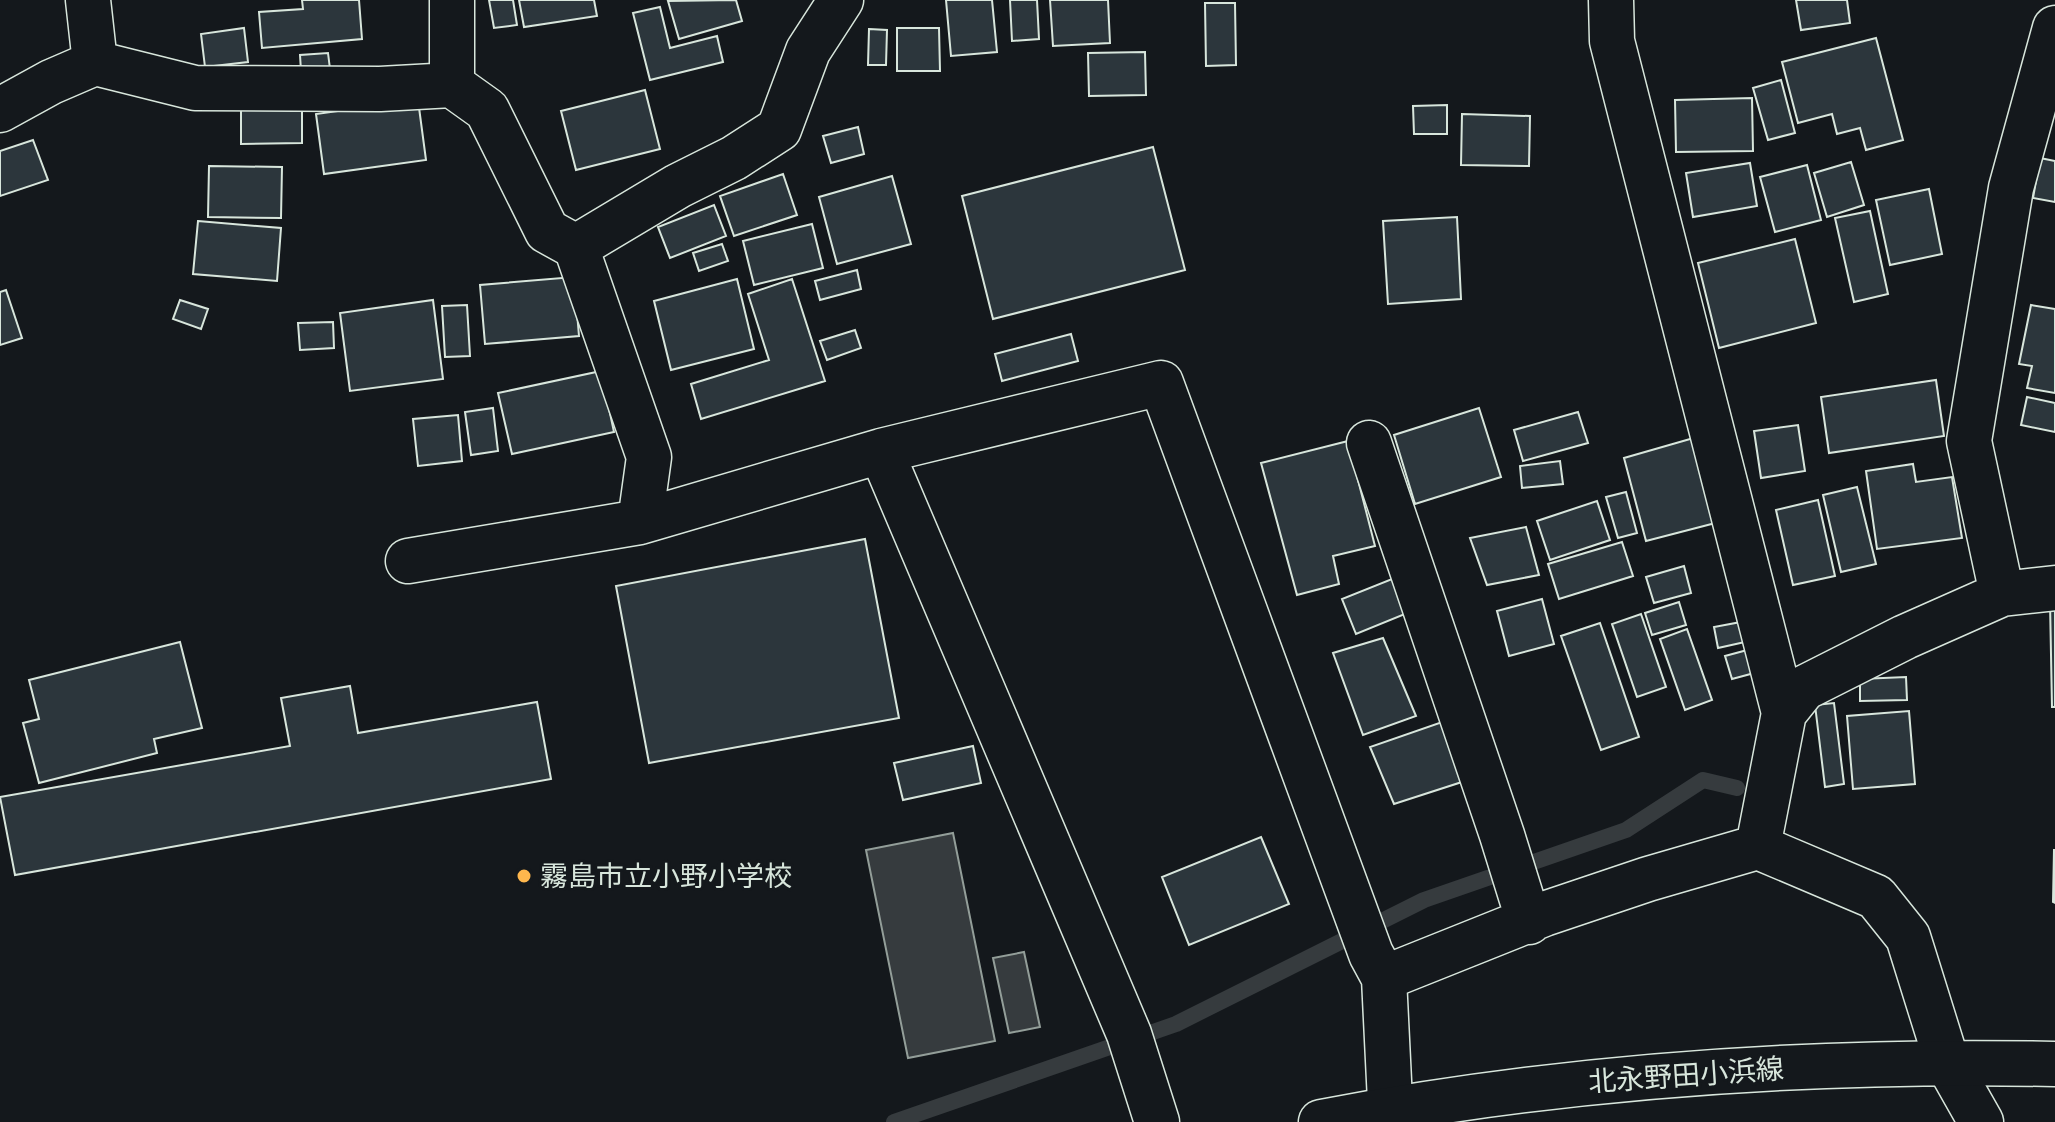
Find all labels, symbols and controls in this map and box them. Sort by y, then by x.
place label: 霧島市立小野小学校 [540,860,792,892]
marker: 霧島市立小野小学校 [515,867,533,885]
street label: 北永野田小浜線 [1587,1052,1785,1098]

